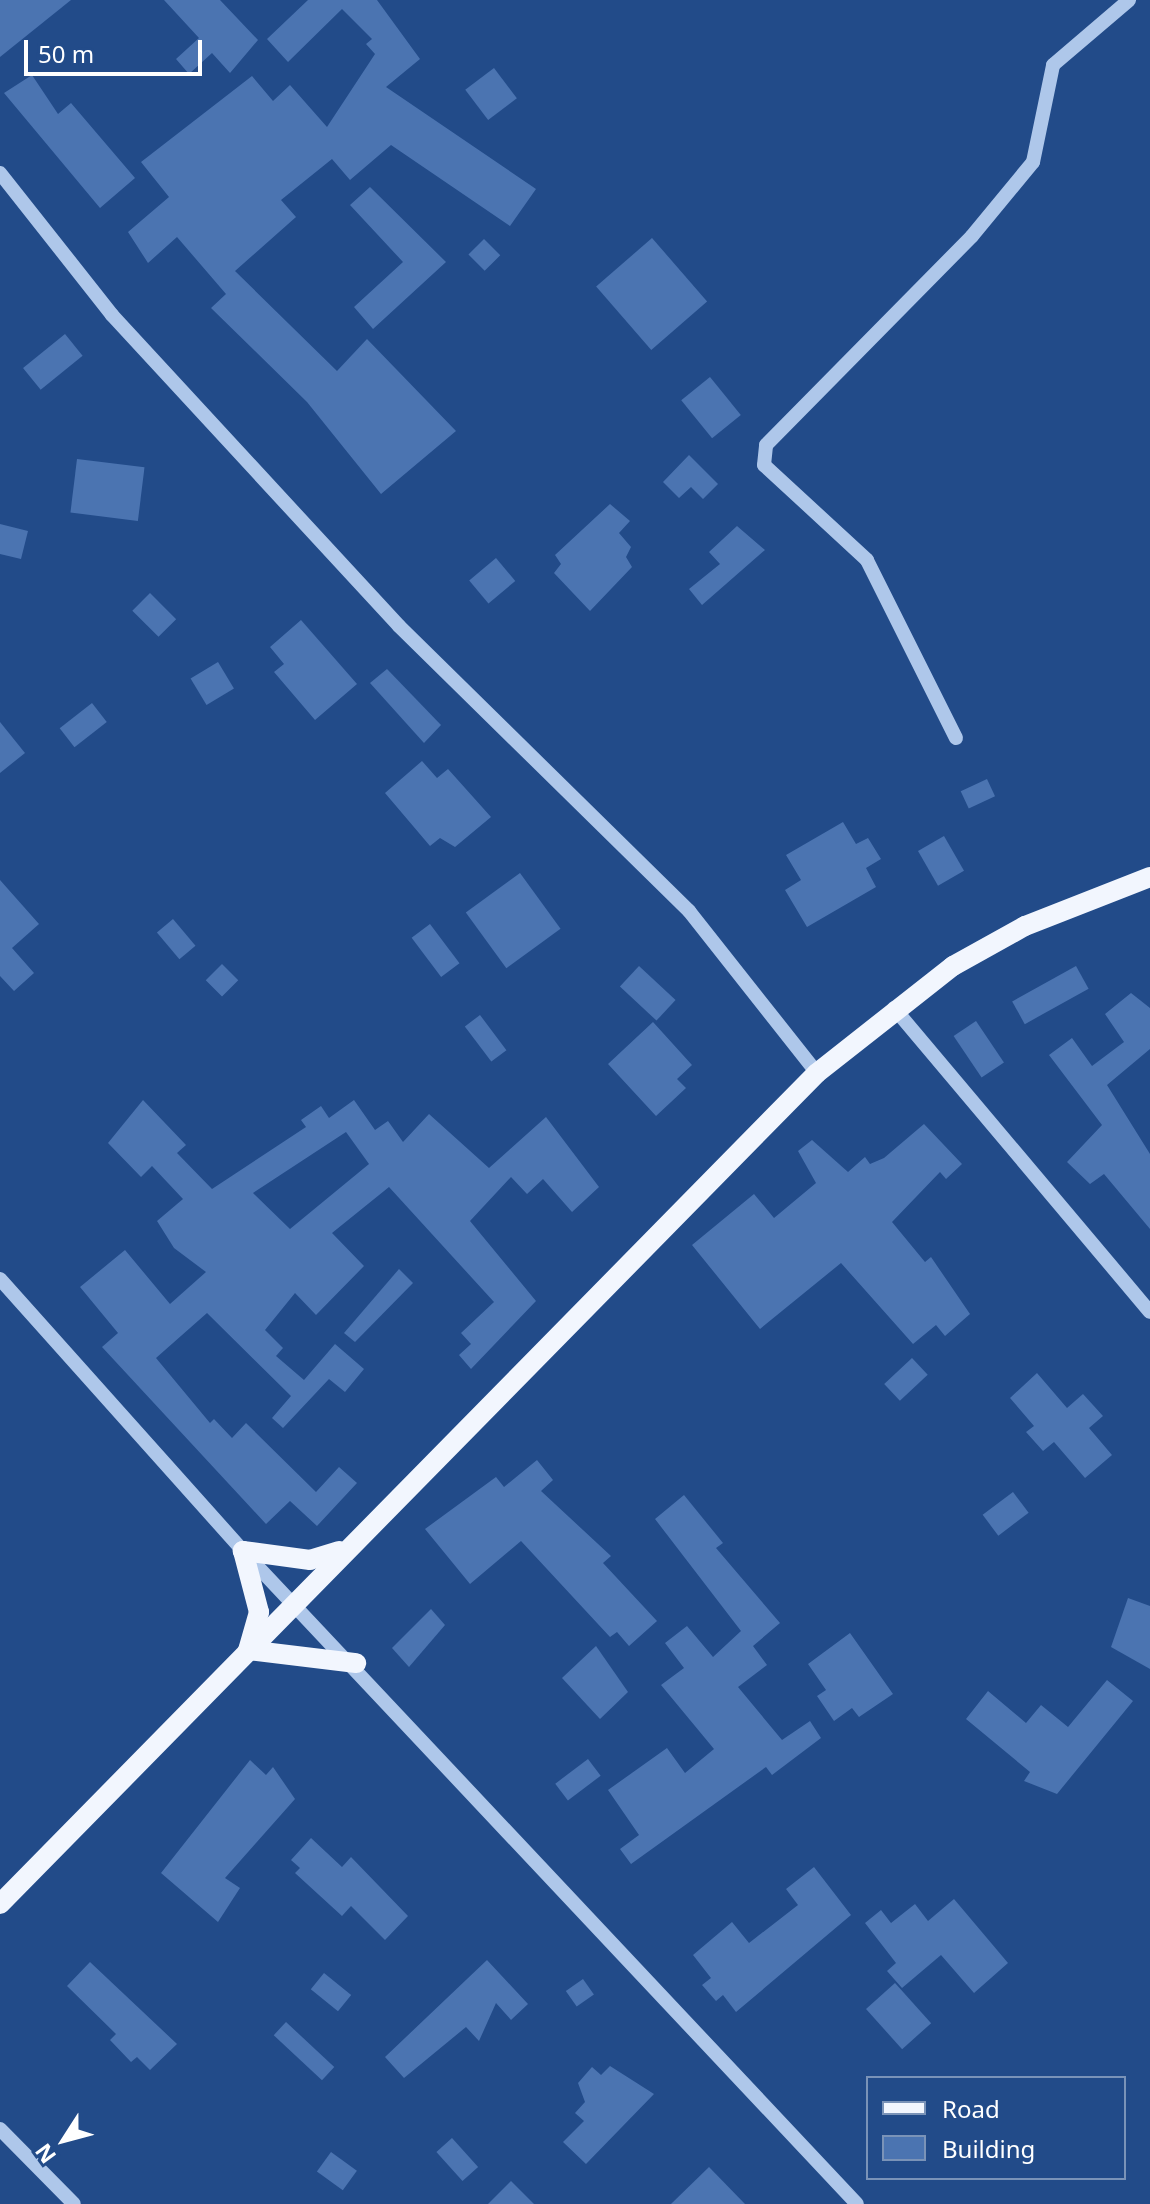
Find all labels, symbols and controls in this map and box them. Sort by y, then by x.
scale bar [28,24,206,74]
text: 50 m [38,37,94,70]
legend [866,2076,1126,2180]
text: Road [942,2092,1000,2125]
north arrow [24,2100,104,2180]
text: Building [942,2132,1035,2165]
text: N [27,2138,62,2170]

